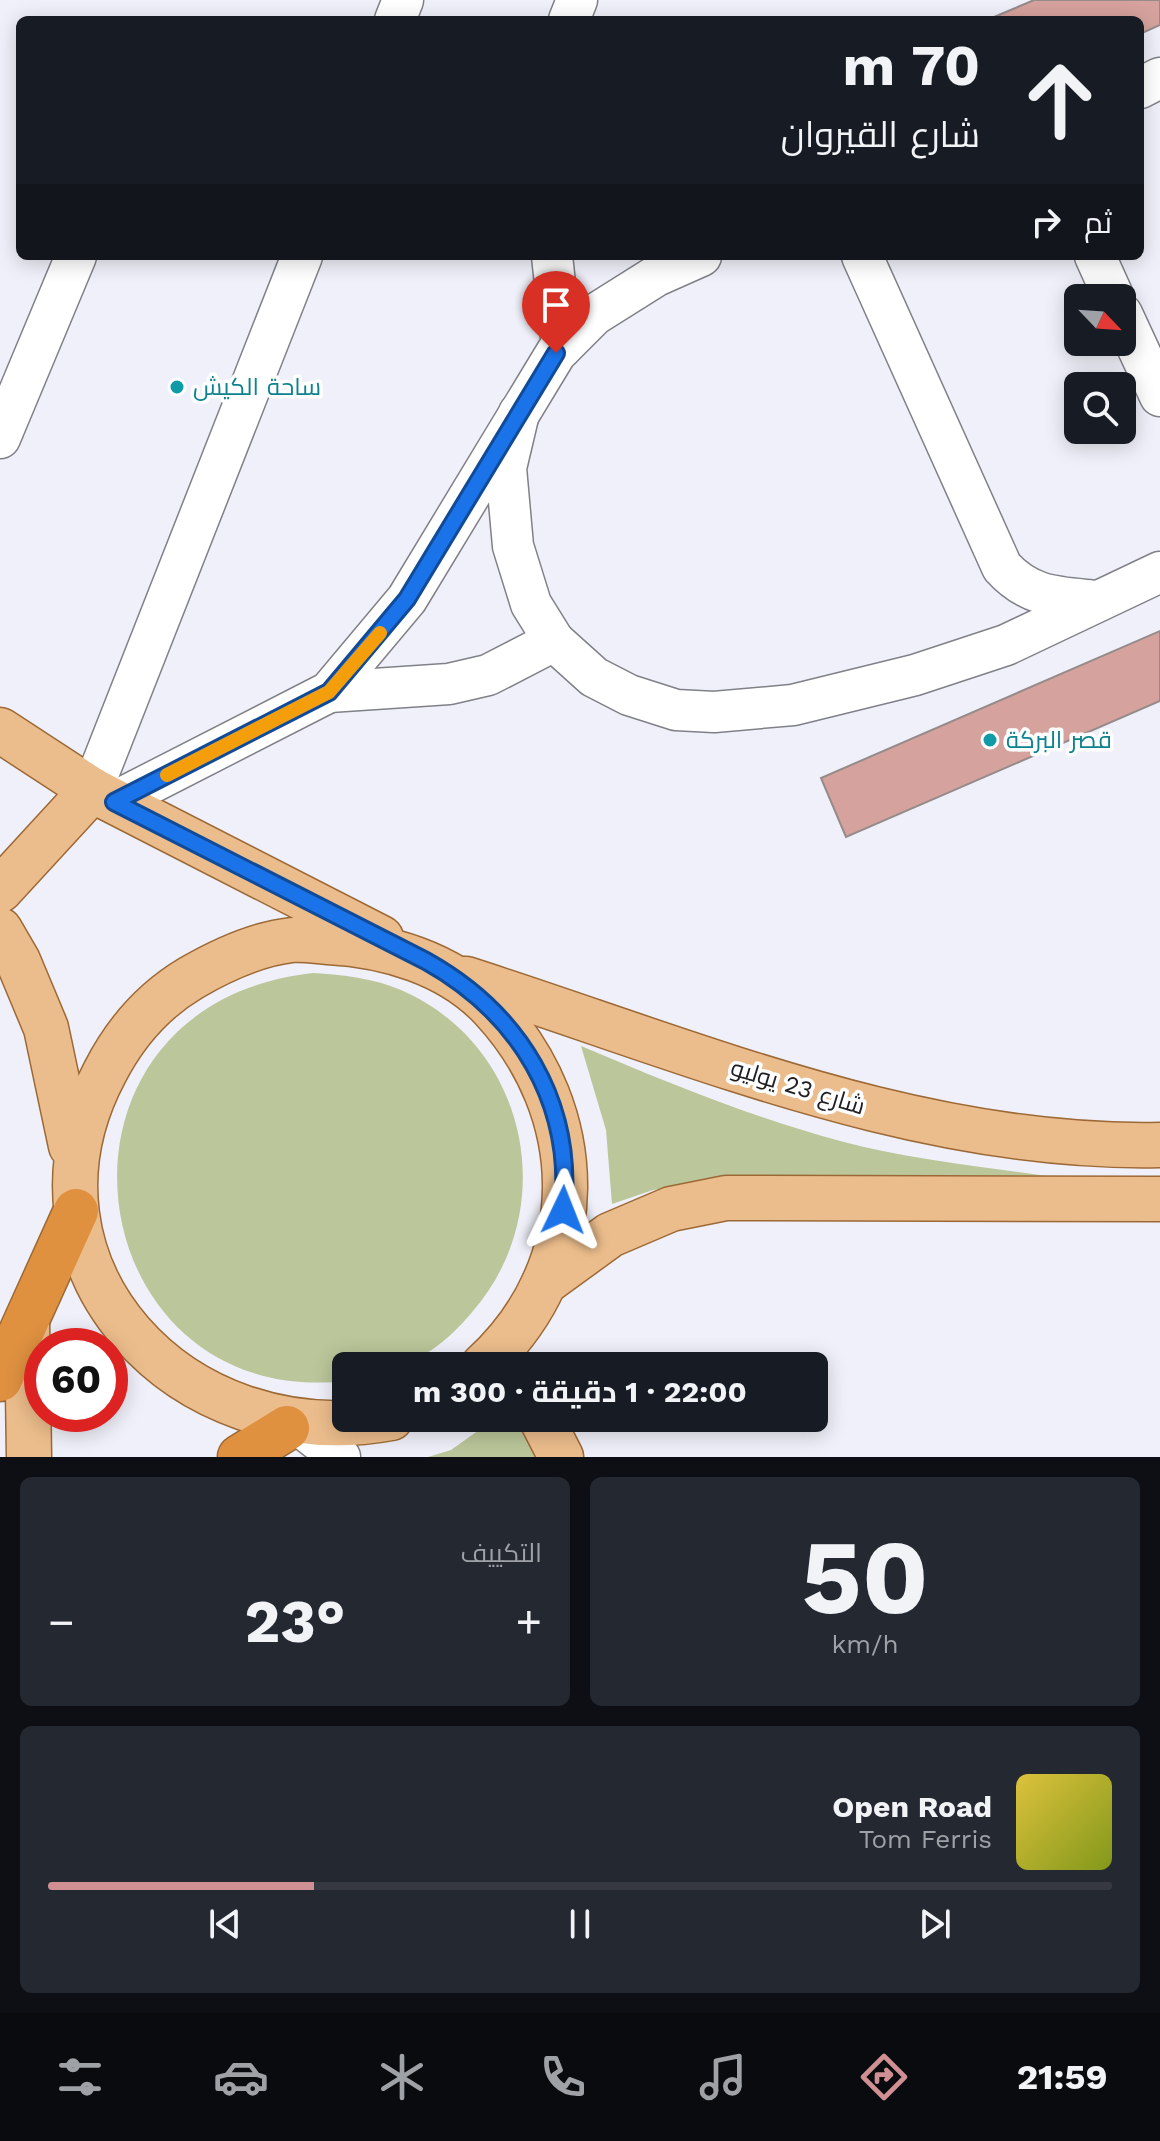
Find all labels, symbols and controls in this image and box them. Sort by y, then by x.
text: 70 m [843,33,980,99]
icon: ahead [1008,48,1112,152]
text: شارع القيروان [781,114,980,156]
icon: right [1024,200,1068,244]
text: ثم [1084,205,1112,240]
pin [522,271,590,353]
icon: arrive [534,283,578,327]
north arrow [1064,284,1136,356]
map controls [1064,284,1136,444]
button: search [1064,372,1136,444]
place label: ساحة الكيش [193,373,321,401]
marker: ساحة الكيش [168,378,186,396]
place label: قصر البركة [1006,726,1112,754]
marker: قصر البركة [981,731,999,749]
street label: شارع 23 يوليو [727,1053,868,1123]
position arrow [521,1168,605,1252]
speed limit sign: 60 [24,1328,128,1432]
text: 22:00 · 1 دقيقة · 300 m [413,1374,747,1409]
text: 50 [801,1516,929,1638]
text: التكييف [460,1538,542,1568]
text: 23° [244,1586,346,1657]
text: − [48,1596,75,1648]
text: + [515,1596,542,1648]
text: km/h [832,1629,899,1659]
text: Open Road [832,1789,992,1824]
text: Tom Ferris [859,1824,992,1854]
icon: previous [203,1902,247,1946]
icon: pause [558,1902,602,1946]
icon: next [913,1902,957,1946]
icon: filters [52,2049,108,2105]
icon: car [213,2049,269,2105]
icon: climate [374,2049,430,2105]
icon: phone [535,2049,591,2105]
icon: music [695,2049,751,2105]
icon: directions [856,2049,912,2105]
text: 21:59 [1017,2056,1108,2098]

